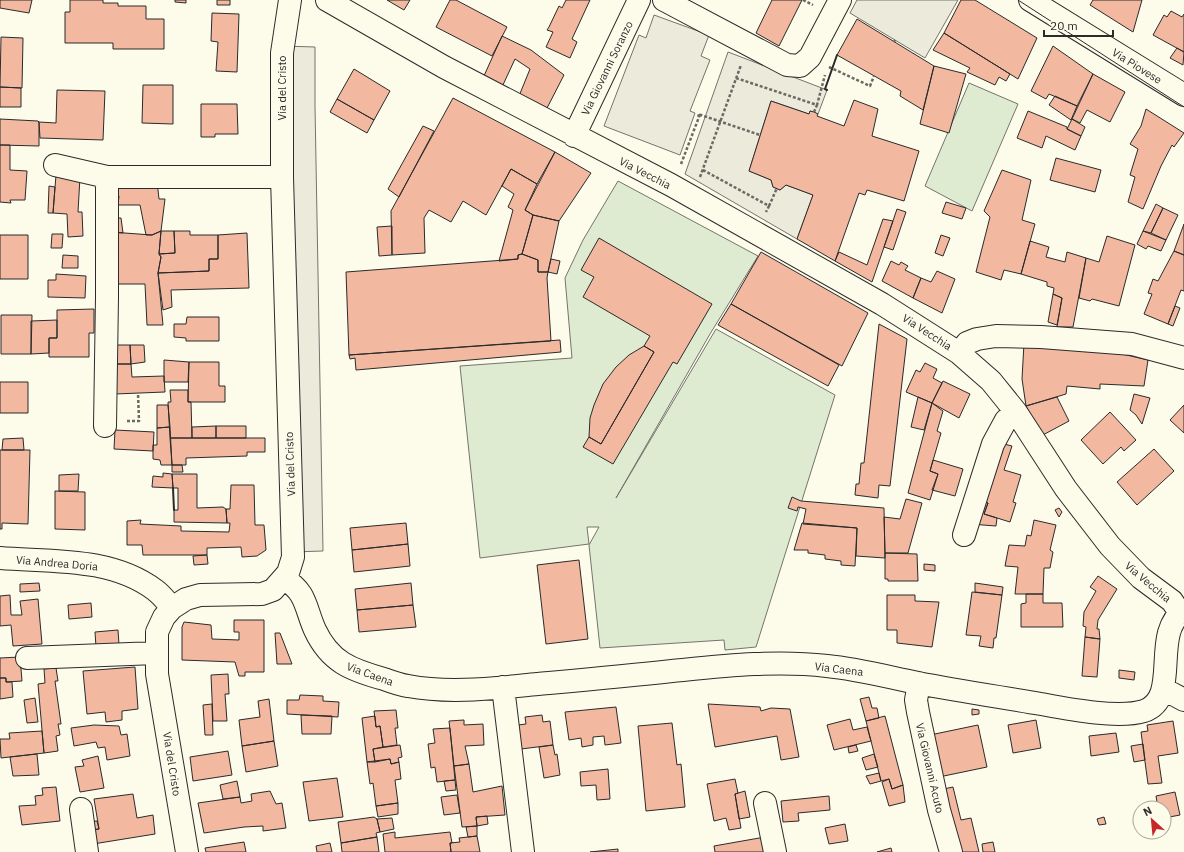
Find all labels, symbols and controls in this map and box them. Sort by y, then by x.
scale bar [1044,12,1113,38]
text: 20 m [1050,18,1078,33]
street label: Via Giovanni Soranzo [578,19,636,117]
street label: Via Piovese [1109,45,1165,87]
street label: Via del Cristo [275,56,289,120]
street label: Via Vecchia [617,154,673,192]
street label: Via Vecchia [900,311,954,353]
street label: Via del Cristo [282,431,298,497]
street label: Via Andrea Doria [15,552,99,574]
street label: Via Vecchia [1122,559,1174,606]
street label: Via Caena [345,659,395,689]
street label: Via Caena [814,659,864,679]
street label: Via Giovanni Acuto [913,721,947,815]
street label: Via del Cristo [160,731,184,797]
north arrow [1132,800,1172,840]
text: N [1141,803,1154,819]

